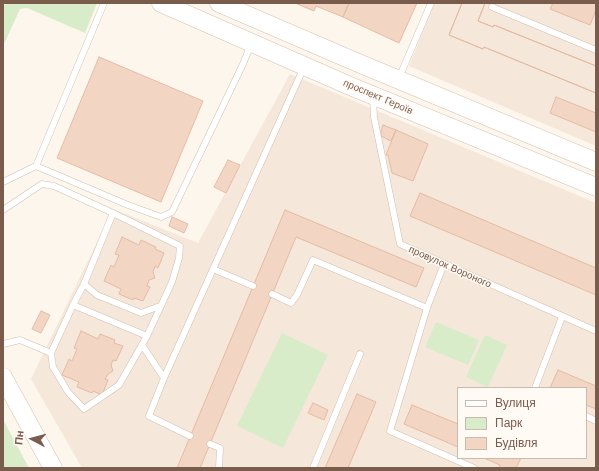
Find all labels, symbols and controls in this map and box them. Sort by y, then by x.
street label: проспект Героїв [341,77,415,117]
street label: провулок Вороного [407,243,493,291]
legend [457,387,587,459]
text: Вулиця [495,396,536,410]
text: Парк [495,416,522,430]
north arrow [12,419,52,459]
text: Пн [12,430,27,446]
text: Будівля [495,436,537,450]

